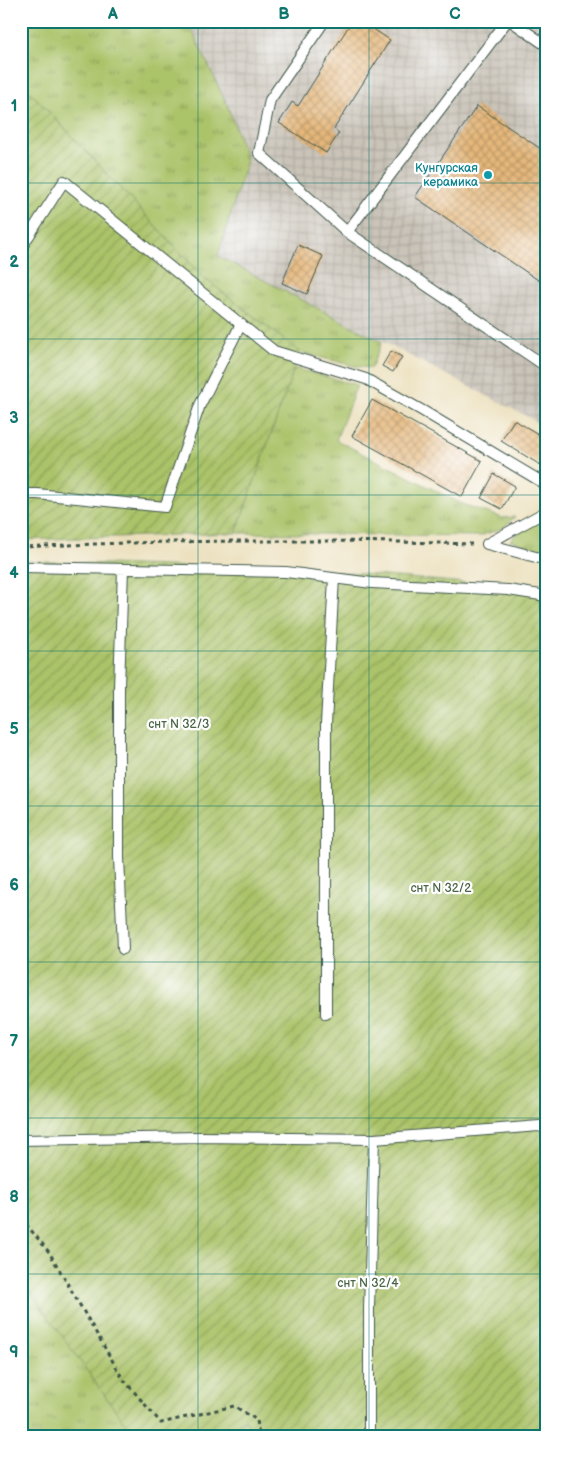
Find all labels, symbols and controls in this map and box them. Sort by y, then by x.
text: A [107,5,118,24]
text: B [278,5,290,24]
text: C [449,5,461,24]
text: 1 [11,97,17,116]
place label: Кунгурская керамика [415,161,478,190]
marker: Кунгурская керамика [482,169,494,181]
text: 2 [9,253,19,272]
text: 3 [9,409,19,428]
text: 4 [9,564,19,583]
park label: снт N 32/3 [148,717,210,732]
text: 5 [9,720,19,739]
text: 6 [9,876,19,895]
park label: снт N 32/2 [411,881,471,896]
text: 7 [10,1032,19,1051]
text: 8 [9,1188,19,1207]
park label: снт N 32/4 [338,1276,399,1291]
text: 9 [9,1343,19,1362]

